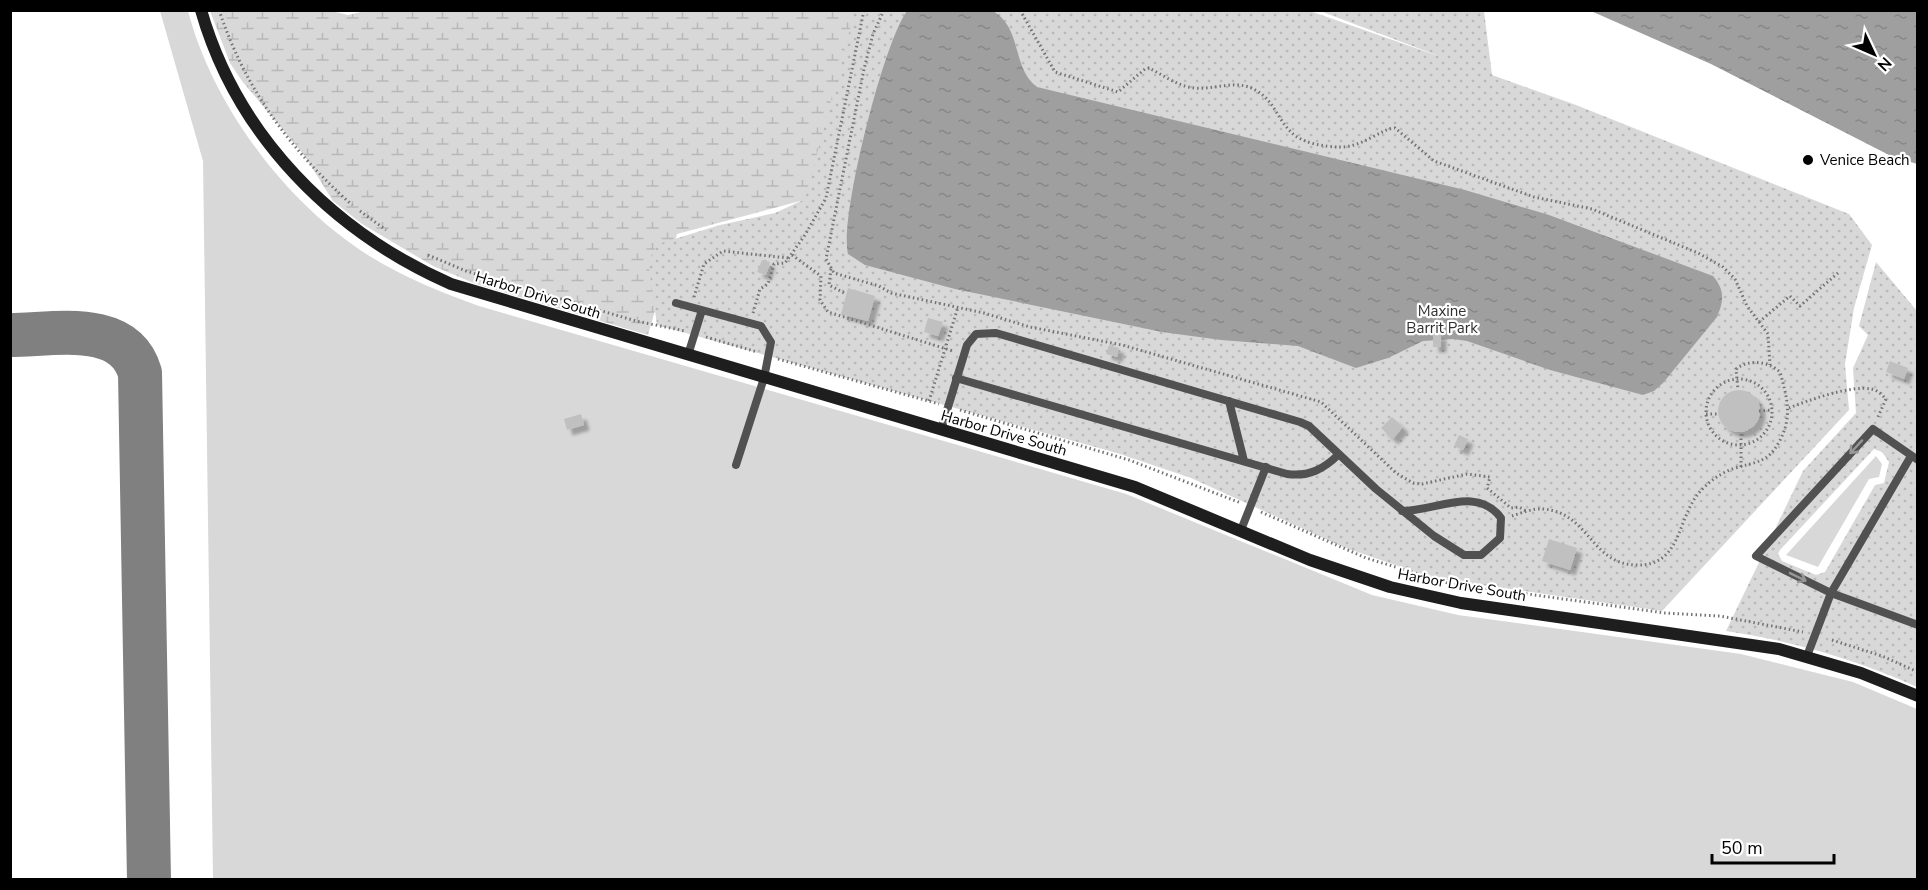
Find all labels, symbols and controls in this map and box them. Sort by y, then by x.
north arrow [1844,24,1904,84]
text: N [1872,52,1896,76]
place label: Venice Beach [1819,150,1910,170]
marker: Venice Beach [1801,153,1815,167]
street label: Harbor Drive South [473,266,603,324]
park label: Maxine Barrit Park [1406,301,1478,338]
street label: Harbor Drive South [939,405,1069,461]
one-way arrow [1849,439,1863,454]
street label: Harbor Drive South [1396,564,1528,606]
one-way arrow [1789,571,1807,583]
scale bar [1712,827,1834,865]
text: 50 m [1721,836,1763,860]

